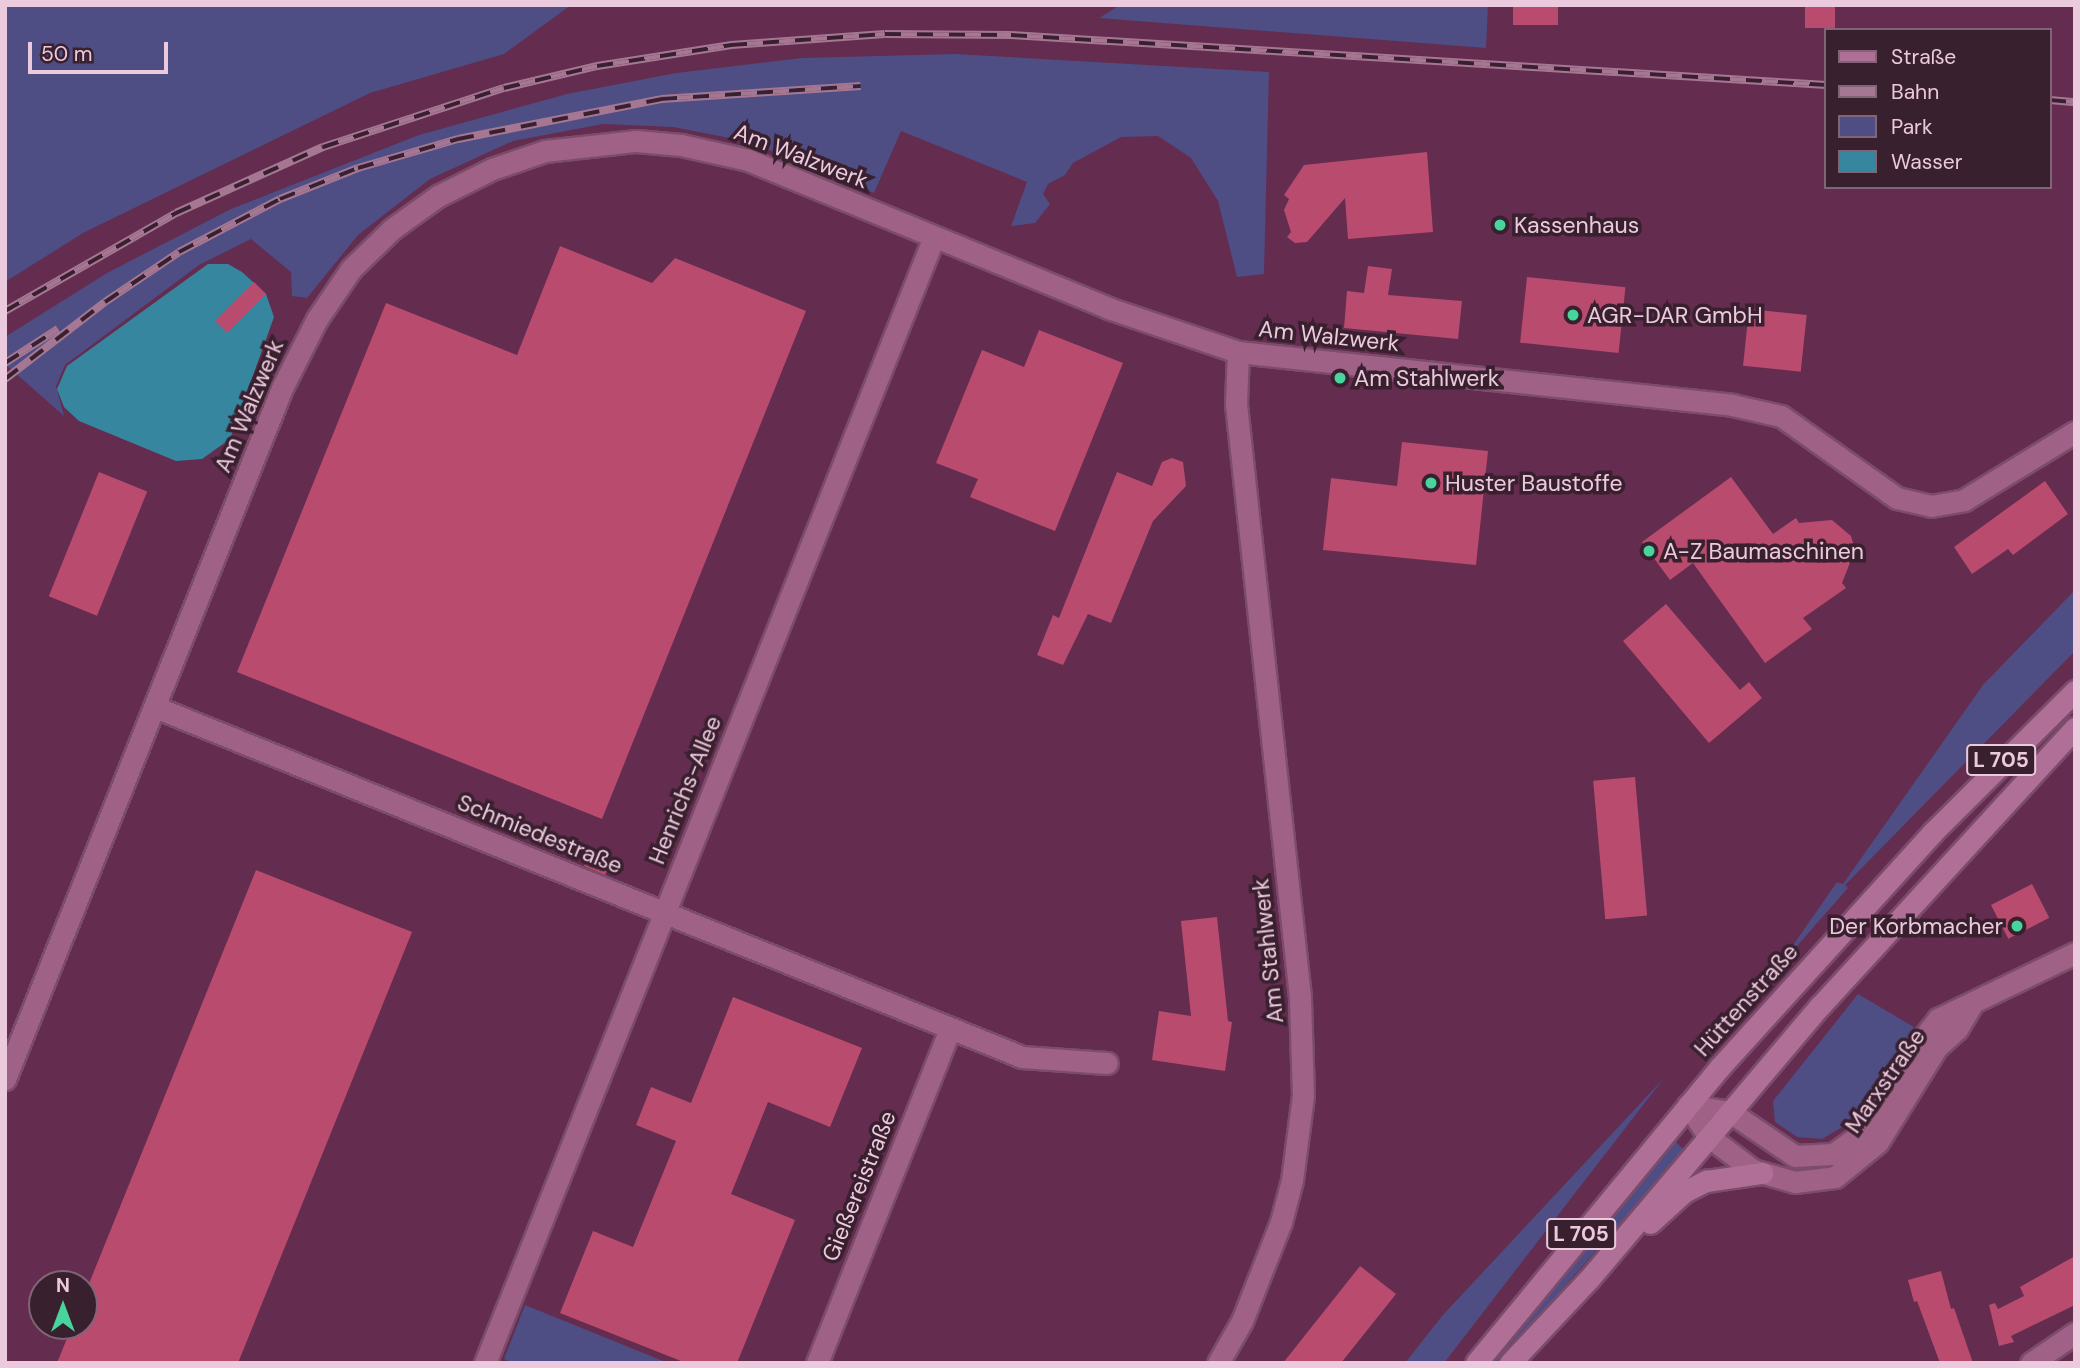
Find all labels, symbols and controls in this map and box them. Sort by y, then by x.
scale bar [32,28,172,72]
legend [1825,28,2052,189]
text: 50 m [41,40,92,68]
text: Straße [1891,43,1956,71]
text: Bahn [1891,78,1939,106]
text: Park [1891,113,1932,141]
street label: Am Walzwerk [730,118,872,194]
text: Wasser [1891,148,1963,176]
place label: Kassenhaus [1514,211,1639,239]
marker: Kassenhaus [1492,217,1508,233]
place label: AGR-DAR GmbH [1587,301,1763,329]
marker: AGR-DAR GmbH [1565,307,1581,323]
street label: Am Walzwerk [1257,315,1401,357]
street label: Am Walzwerk [209,335,289,477]
place label: Am Stahlwerk [1354,364,1499,392]
marker: Am Stahlwerk [1332,370,1348,386]
place label: Huster Baustoffe [1445,469,1622,497]
marker: Huster Baustoffe [1423,475,1439,491]
place label: A-Z Baumaschinen [1663,537,1864,565]
marker: A-Z Baumaschinen [1641,543,1657,559]
street label: Henrichs-Allee [643,712,727,868]
road number: L 705 [1966,742,2036,778]
street label: Schmiedestraße [454,788,626,880]
street label: Am Stahlwerk [1247,877,1289,1025]
place label: Der Korbmacher [1829,912,2003,940]
marker: Der Korbmacher [2009,918,2025,934]
street label: Hüttenstraße [1688,938,1804,1062]
street label: Marxstraße [1839,1024,1931,1138]
street label: Gießereistraße [816,1107,902,1265]
road number: L 705 [1546,1216,1616,1252]
north arrow [28,1270,98,1340]
text: N [56,1273,70,1298]

